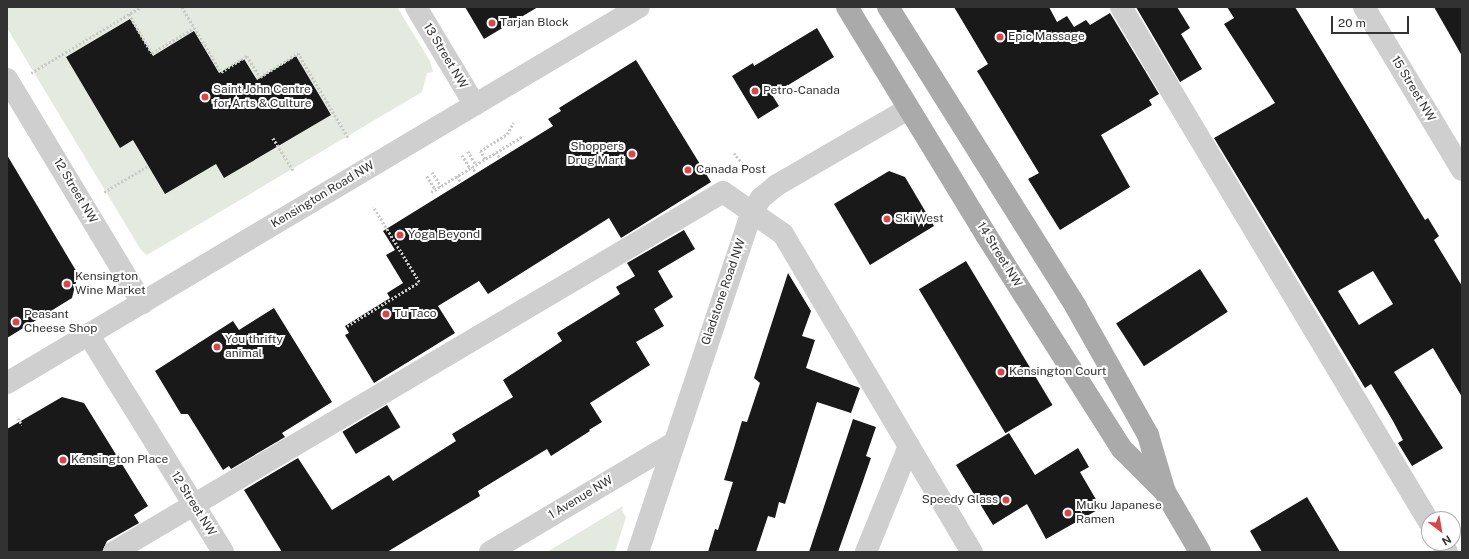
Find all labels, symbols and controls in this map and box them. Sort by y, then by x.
scale bar [1333,8,1411,34]
place label: Tarjan Block [500,16,569,30]
text: 20 m [1338,16,1366,30]
marker: Tarjan Block [487,18,497,28]
street label: 13 Street NW [420,21,470,91]
place label: Epic Massage [1008,30,1085,44]
marker: Epic Massage [995,32,1005,42]
street label: 15 Street NW [1388,54,1438,124]
place label: Saint John Centre for Arts & Culture [213,83,312,111]
place label: Petro-Canada [763,84,840,98]
marker: Petro-Canada [750,86,760,96]
marker: Saint John Centre for Arts & Culture [200,92,210,102]
place label: Shoppers Drug Mart [567,140,624,168]
marker: Shoppers Drug Mart [627,149,637,159]
street label: 12 Street NW [50,156,100,226]
street label: Kensington Road NW [269,158,377,232]
place label: Canada Post [696,163,766,177]
marker: Canada Post [683,165,693,175]
place label: Ski West [895,212,944,226]
marker: Ski West [882,214,892,224]
street label: 14 Street NW [973,220,1025,290]
place label: Yoga Beyond [408,228,480,242]
marker: Yoga Beyond [395,230,405,240]
street label: Gladstone Road NW [699,237,749,347]
place label: Kensington Wine Market [75,270,146,298]
marker: Kensington Wine Market [62,279,72,289]
place label: Tu Taco [394,307,437,321]
place label: Peasant Cheese Shop [24,308,97,336]
marker: Tu Taco [381,309,391,319]
marker: Peasant Cheese Shop [11,317,21,327]
place label: You thrifty animal [225,333,283,361]
marker: You thrifty animal [212,342,222,352]
place label: Kensington Court [1009,365,1106,379]
marker: Kensington Court [996,367,1006,377]
place label: Kensington Place [71,453,168,467]
marker: Kensington Place [58,455,68,465]
street label: 12 Street NW [167,469,219,539]
street label: 1 Avenue NW [546,473,616,523]
place label: Speedy Glass [922,493,998,507]
marker: Speedy Glass [1001,495,1011,505]
place label: Muku Japanese Ramen [1076,499,1162,527]
marker: Muku Japanese Ramen [1063,508,1073,518]
north arrow [1421,511,1461,551]
text: N [1440,533,1453,548]

